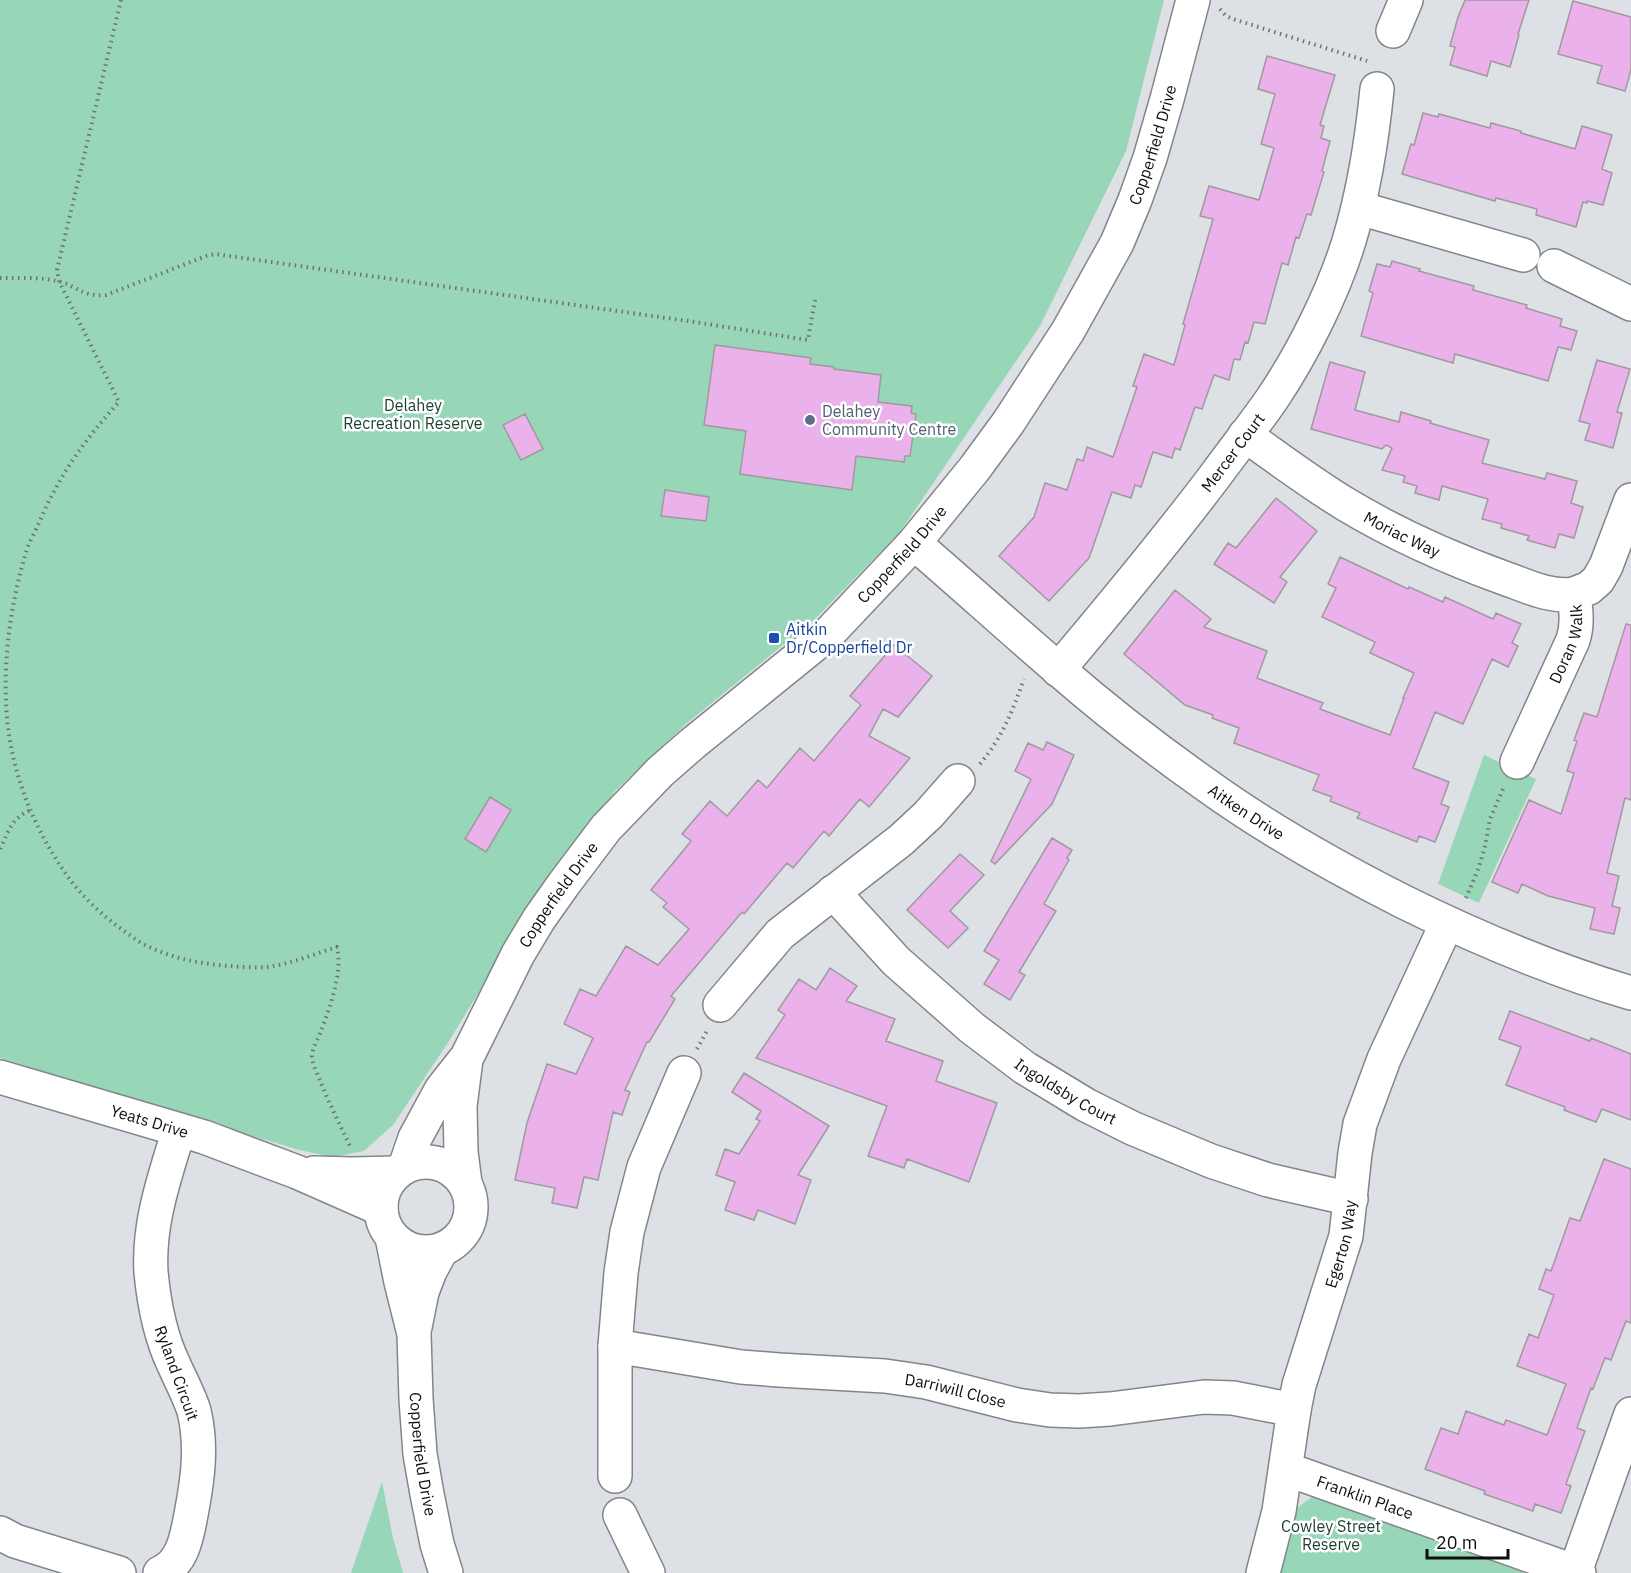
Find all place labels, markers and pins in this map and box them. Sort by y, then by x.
place label: Delahey Community Centre [822,401,957,439]
marker: Delahey Community Centre [803,413,817,427]
place label: Aitkin Dr/Copperfield Dr [786,619,912,657]
marker: Aitkin Dr/Copperfield Dr [767,631,781,645]

